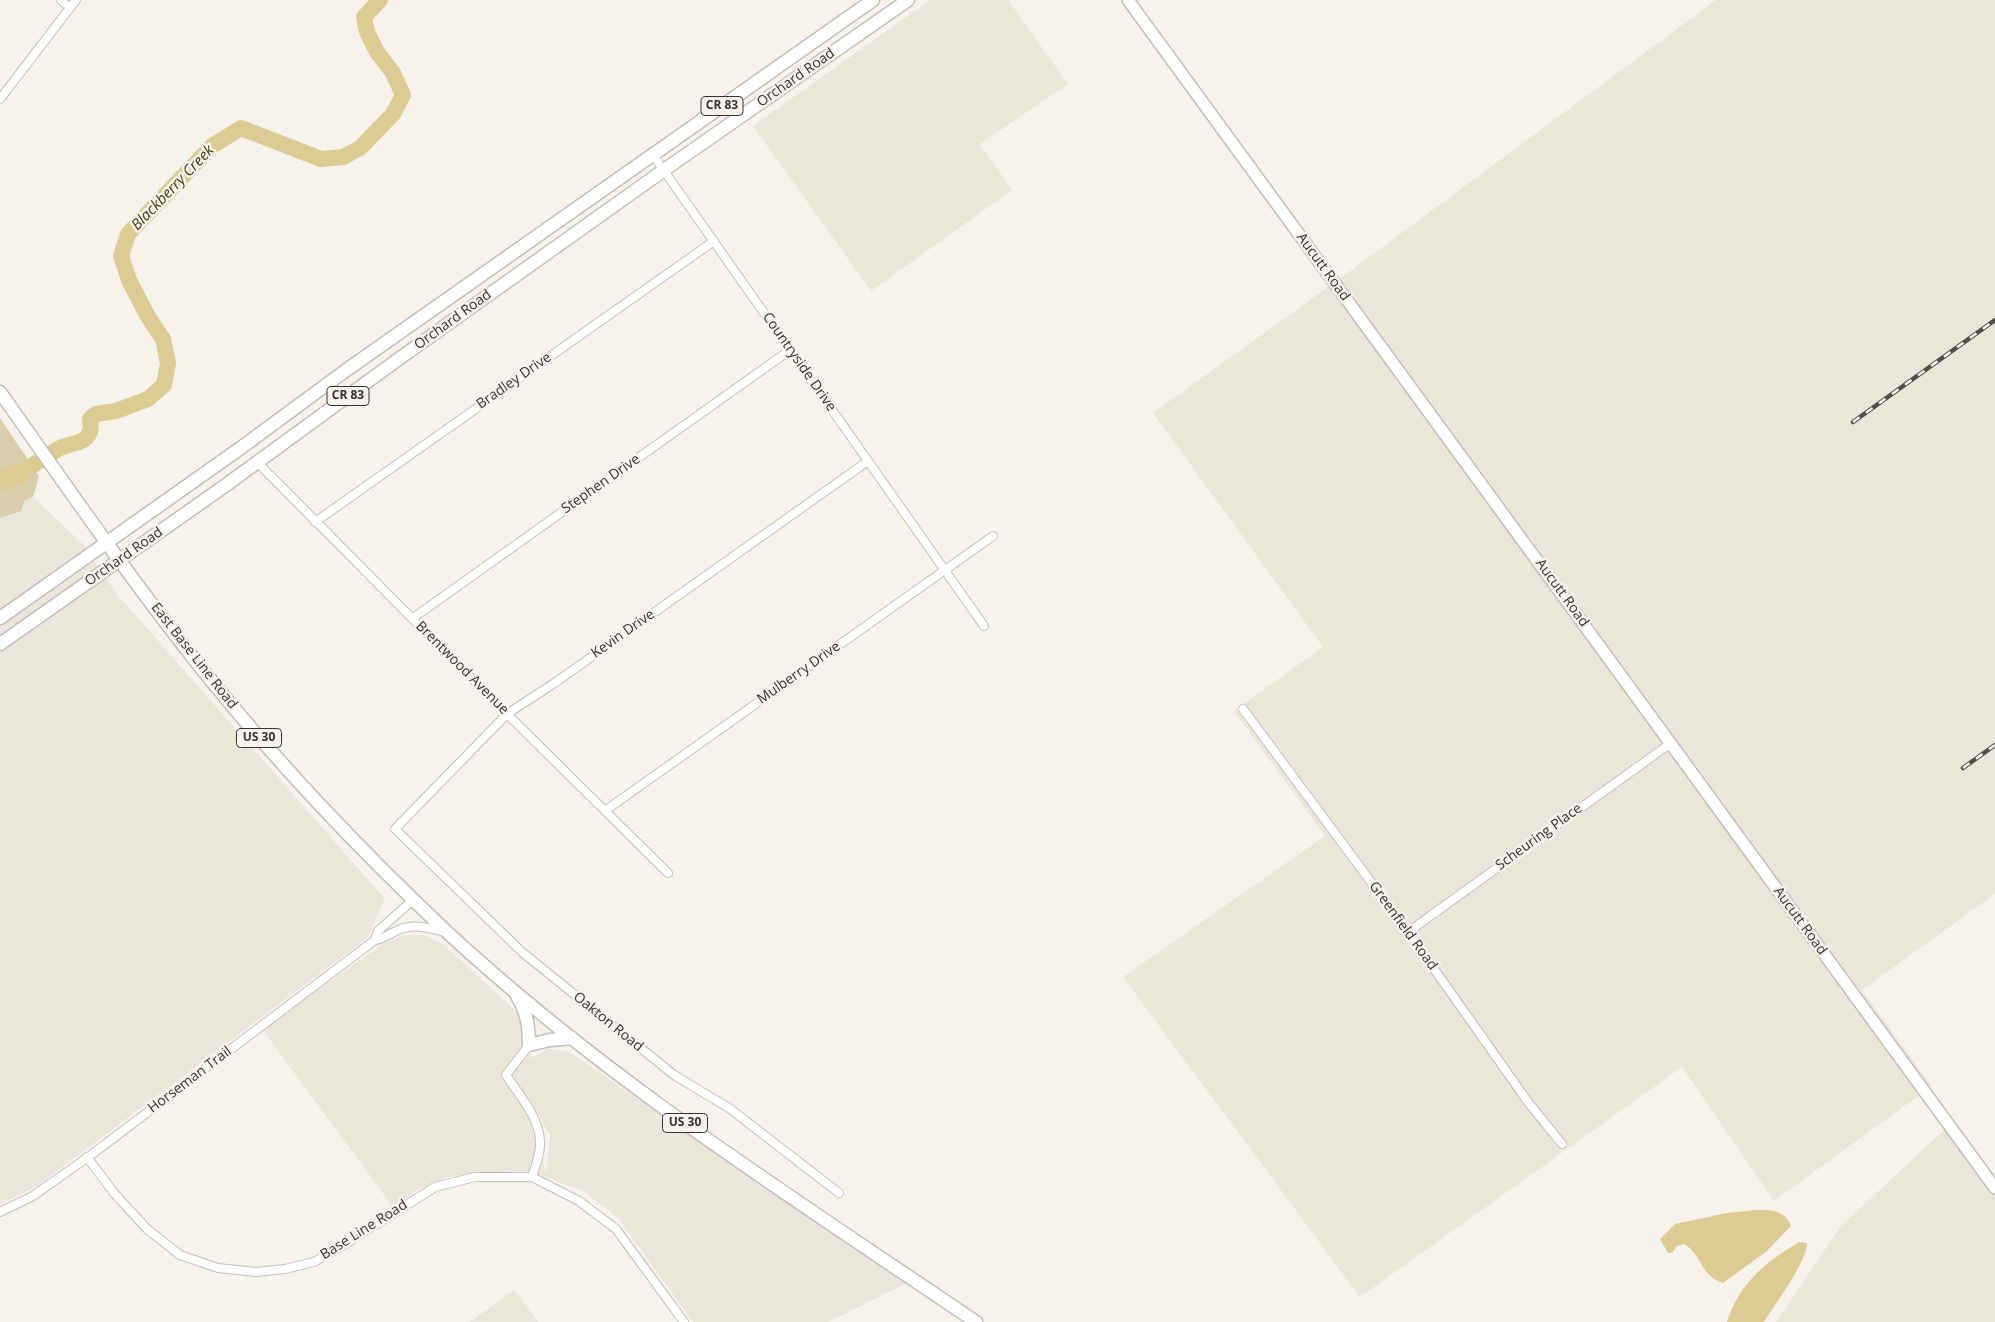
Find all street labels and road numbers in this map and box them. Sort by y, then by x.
street label: Orchard Road [754,45,838,111]
road number: CR 83 [701,96,743,115]
street label: Aucutt Road [1293,230,1353,304]
street label: Orchard Road [411,286,495,354]
street label: Countryside Drive [759,309,839,415]
street label: Bradley Drive [473,349,555,413]
road number: CR 83 [327,386,369,406]
street label: Stephen Drive [558,451,644,517]
street label: Orchard Road [82,524,166,590]
street label: Aucutt Road [1532,556,1592,630]
street label: East Base Line Road [147,600,241,712]
street label: Kevin Drive [588,606,658,662]
street label: Brentwood Avenue [412,618,512,718]
street label: Mulberry Drive [754,638,844,708]
road number: US 30 [236,728,282,748]
street label: Scheuring Place [1492,800,1586,874]
street label: Greenfield Road [1365,878,1441,974]
street label: Aucutt Road [1770,884,1830,958]
street label: Oakton Road [570,989,646,1055]
street label: Horseman Trail [145,1043,235,1117]
road number: US 30 [662,1114,708,1132]
street label: Base Line Road [317,1197,411,1263]

